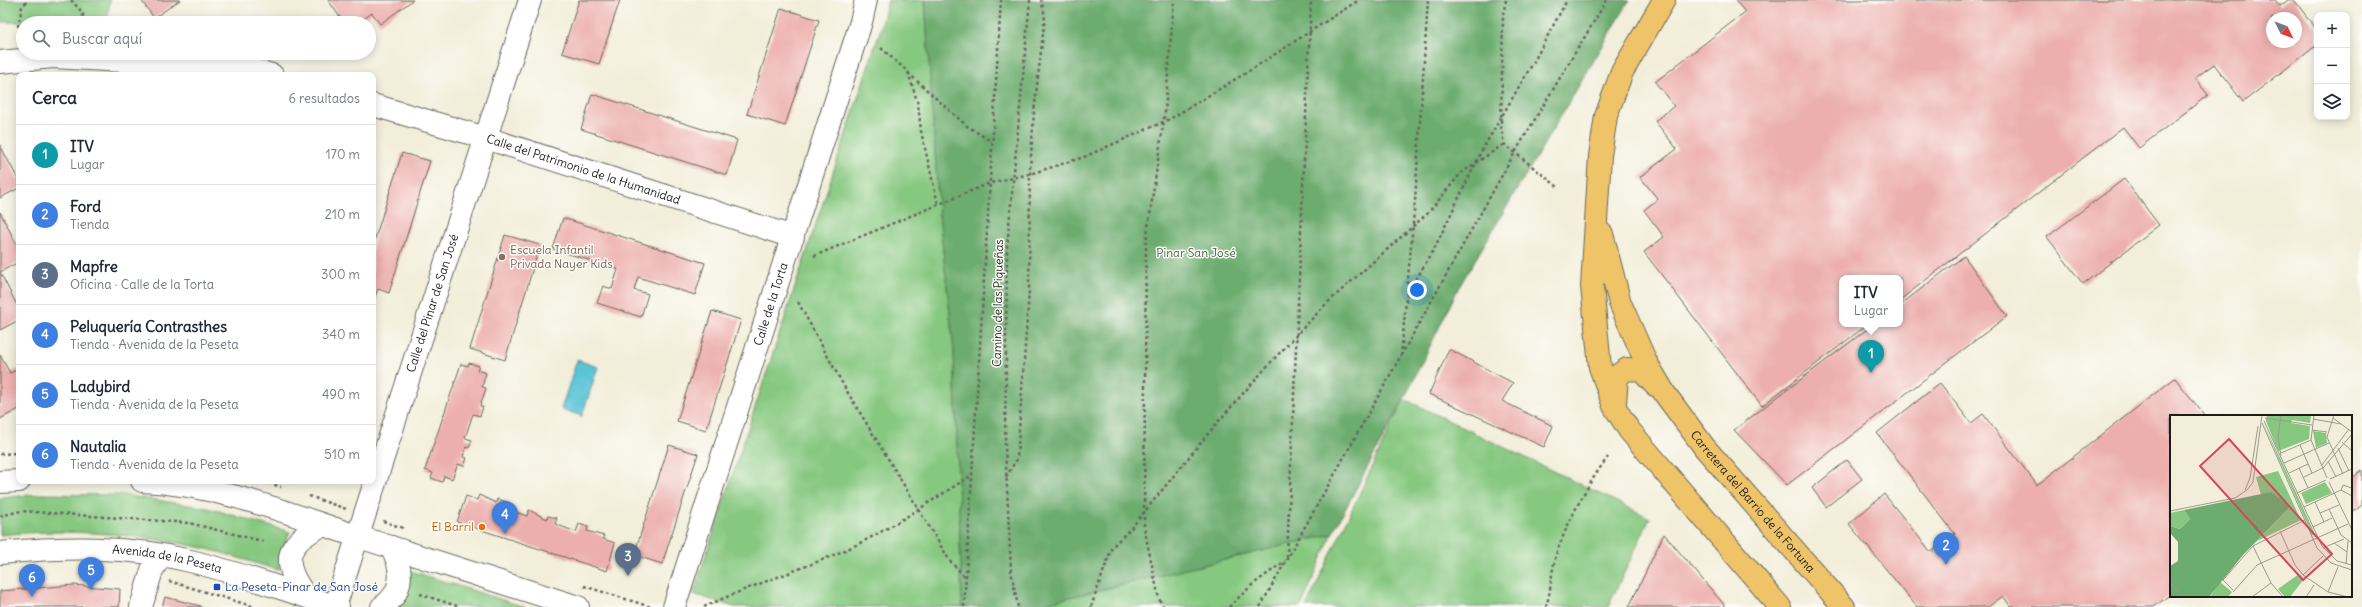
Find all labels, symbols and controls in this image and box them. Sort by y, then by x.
north arrow [2266,12,2302,48]
map controls [2314,12,2350,120]
button: + [2314,12,2350,48]
search box [16,16,376,60]
icon: search [30,27,52,49]
text: Buscar aquí [62,29,142,48]
button: − [2314,48,2350,84]
button: layers [2314,84,2350,120]
text: Cerca [32,87,77,109]
text: 6 resultados [288,90,360,107]
street label: Calle del Patrimonio de la Humanidad [485,131,682,207]
text: ITV [70,137,94,156]
text: 1 [42,146,48,163]
text: 170 m [325,146,360,163]
text: Lugar [70,156,104,173]
text: Ford [70,197,101,216]
text: 2 [41,206,49,223]
text: 210 m [325,206,360,223]
text: Tienda [70,216,109,233]
street label: Calle del Pinar de San José [403,232,461,374]
street label: Camino de las Piqueñas [989,239,1006,367]
place label: Escuela Infantil Privada Nayer Kids [510,242,613,271]
park label: Pinar San José [1156,245,1236,260]
marker: Escuela Infantil Privada Nayer Kids [497,252,507,262]
text: Mapfre [70,257,118,276]
street label: Calle de la Torta [750,260,791,347]
text: 3 [41,266,49,283]
text: 300 m [321,266,360,283]
popup [1839,275,1903,327]
text: Oficina · Calle de la Torta [70,276,214,293]
your location [1407,280,1427,300]
text: ITV [1854,283,1878,302]
text: Lugar [1854,302,1888,319]
text: Peluquería Contrasthes [70,317,227,336]
text: 4 [41,326,49,343]
text: 340 m [322,326,360,343]
text: Tienda · Avenida de la Peseta [70,336,239,353]
pin: 1 [1858,340,1884,373]
text: Ladybird [70,377,130,396]
text: 5 [41,386,49,403]
text: 490 m [322,386,360,403]
text: Tienda · Avenida de la Peseta [70,396,239,413]
inset map [2170,415,2352,597]
street label: Carretera del Barrio de la Fortuna [1688,427,1819,576]
text: Nautalia [70,437,126,456]
text: 6 [41,446,49,463]
text: 510 m [324,446,360,463]
text: Tienda · Avenida de la Peseta [70,456,239,473]
pin: 4 [492,501,518,534]
place label: El Barril [432,519,474,534]
marker: El Barril [477,522,487,532]
pin: 2 [1933,532,1959,565]
street label: Avenida de la Peseta [112,541,224,576]
pin: 3 [615,543,641,576]
pin: 5 [78,557,104,590]
pin: 6 [19,564,45,597]
place label: La Peseta-Pinar de San José [225,579,378,594]
marker: La Peseta-Pinar de San José [212,582,222,592]

